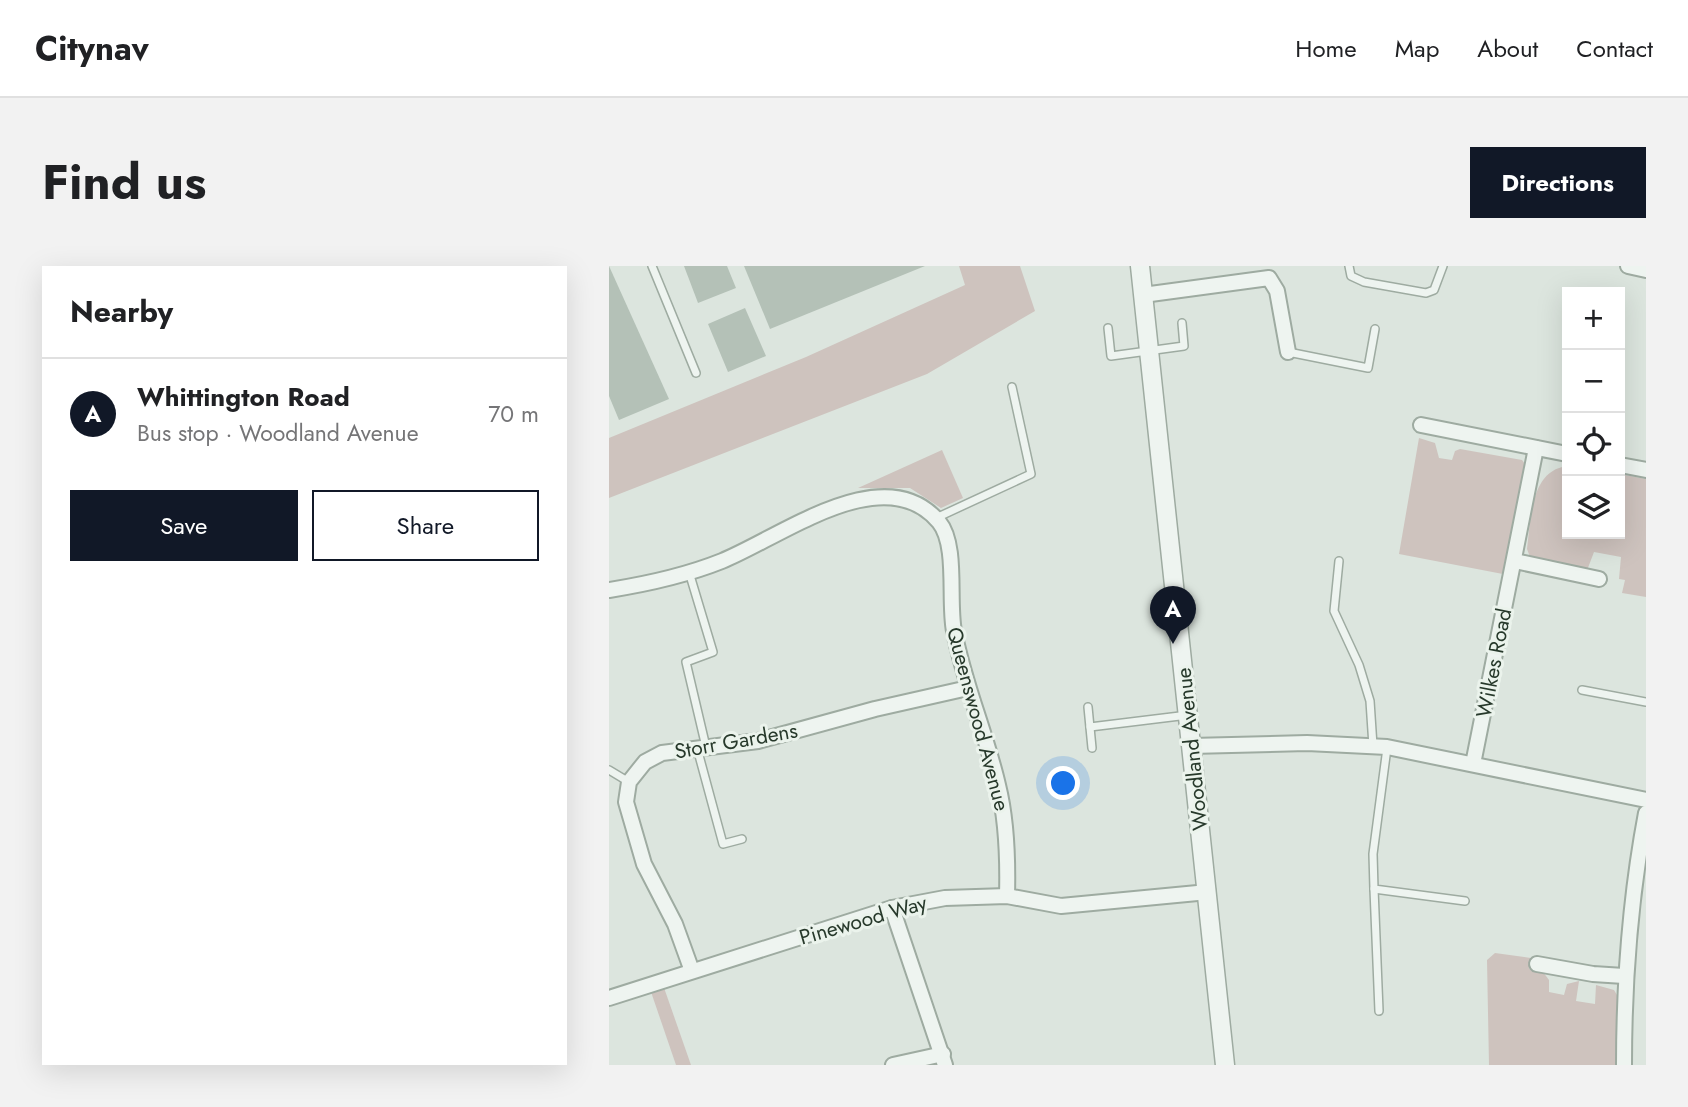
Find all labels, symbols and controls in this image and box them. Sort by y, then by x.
text: Citynav [35,25,149,72]
text: Home [1295,31,1357,66]
text: Map [1395,31,1439,66]
text: About [1477,31,1538,66]
text: Contact [1576,31,1653,66]
text: Find us [42,147,206,217]
button: Directions [1470,147,1646,218]
map controls [1562,287,1625,539]
button: + [1562,287,1625,350]
text: Nearby [70,290,173,333]
button: − [1562,350,1625,413]
text: Whittington Road [137,378,350,416]
text: A [85,397,101,431]
text: 70 m [488,397,539,431]
button: locate [1562,413,1625,476]
text: Bus stop · Woodland Avenue [137,416,418,450]
button: layers [1562,476,1625,539]
button: Save [70,490,298,561]
button: Share [312,490,539,561]
pin: A [1150,586,1196,644]
street label: Wilkes Road [1469,606,1519,720]
street label: Queenswood Avenue [939,624,1017,814]
street label: Woodland Avenue [1169,666,1215,832]
street label: Storr Gardens [672,715,800,767]
your location [1046,766,1080,800]
street label: Pinewood Way [796,887,931,953]

